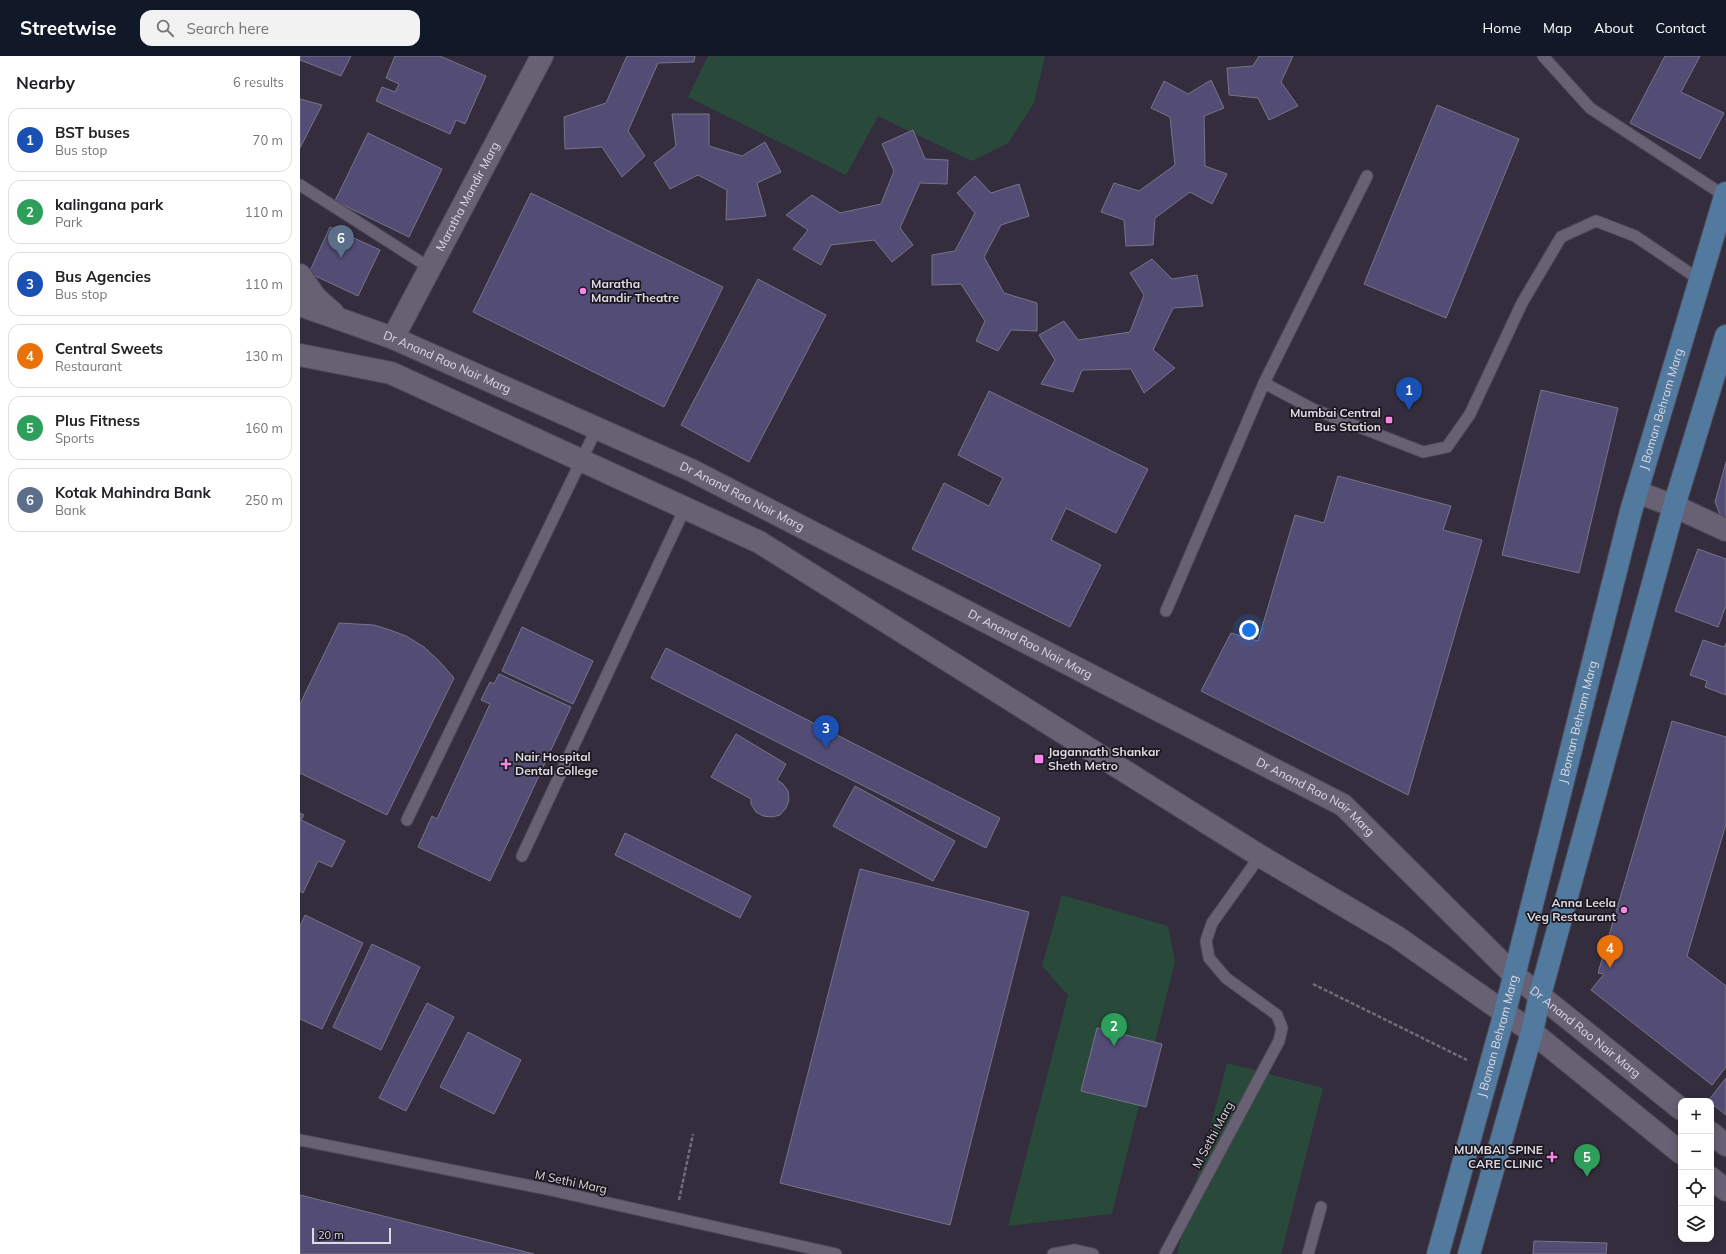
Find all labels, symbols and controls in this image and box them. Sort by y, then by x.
search box [140,10,420,46]
text: Streetwise [20,16,116,40]
icon: search [154,17,176,39]
text: Search here [186,19,269,38]
text: Home [1482,19,1521,37]
text: Map [1543,19,1572,37]
text: About [1594,19,1634,37]
text: Contact [1656,19,1706,37]
text: Nearby [16,72,75,93]
text: 6 results [233,74,284,90]
text: BST buses [55,123,130,142]
text: 1 [26,132,34,148]
text: 70 m [253,132,283,148]
street label: Maratha Mandir Marg [432,139,502,254]
text: Bus stop [55,142,107,158]
text: kalingana park [55,195,163,214]
text: 2 [26,204,34,220]
text: 110 m [245,204,283,220]
text: Park [55,214,82,230]
pin: 6 [328,225,354,258]
text: Bus Agencies [55,267,151,286]
text: 3 [26,276,34,292]
text: 110 m [245,276,283,292]
place label: Maratha Mandir Theatre [591,276,680,305]
text: Bus stop [55,286,107,302]
marker: Maratha Mandir Theatre [578,286,588,296]
street label: Dr Anand Rao Nair Marg [382,327,514,396]
text: Central Sweets [55,339,163,358]
street label: J Boman Behram Marg [1636,346,1686,472]
text: 4 [26,348,34,364]
text: 130 m [245,348,283,364]
text: Restaurant [55,358,122,374]
pin: 1 [1396,377,1422,410]
place label: Mumbai Central Bus Station [1290,405,1381,434]
text: Plus Fitness [55,411,140,430]
marker: Mumbai Central Bus Station [1384,415,1394,425]
text: 5 [26,420,34,436]
text: 160 m [245,420,283,436]
text: Sports [55,430,94,446]
street label: Dr Anand Rao Nair Marg [678,458,807,534]
text: Kotak Mahindra Bank [55,483,211,502]
text: 6 [26,492,34,508]
text: 250 m [245,492,283,508]
text: Bank [55,502,86,518]
street label: Dr Anand Rao Nair Marg [966,606,1095,682]
your location [1239,620,1259,640]
street label: J Boman Behram Marg [1555,659,1600,785]
pin: 3 [813,715,839,748]
place label: Jagannath Shankar Sheth Metro [1048,744,1160,773]
place label: Nair Hospital Dental College [515,749,599,778]
marker: Jagannath Shankar Sheth Metro [1033,753,1045,765]
street label: Dr Anand Rao Nair Marg [1254,754,1378,839]
marker: Nair Hospital Dental College [500,758,512,770]
place label: Anna Leela Veg Restaurant [1526,895,1616,924]
marker: Anna Leela Veg Restaurant [1619,905,1629,915]
pin: 4 [1597,935,1623,968]
street label: J Boman Behram Marg [1474,973,1521,1099]
street label: Dr Anand Rao Nair Marg [1527,983,1644,1081]
pin: 2 [1101,1013,1127,1046]
map controls [1678,1098,1714,1242]
button: + [1678,1098,1714,1134]
street label: M Sethi Marg [1189,1099,1236,1171]
button: − [1678,1134,1714,1170]
place label: MUMBAI SPINE CARE CLINIC [1454,1142,1543,1171]
pin: 5 [1574,1144,1600,1177]
marker: MUMBAI SPINE CARE CLINIC [1546,1151,1558,1163]
street label: M Sethi Marg [534,1167,609,1197]
button: locate [1678,1170,1714,1206]
button: layers [1678,1206,1714,1242]
scale bar [312,1226,391,1245]
text: 20 m [318,1228,344,1242]

